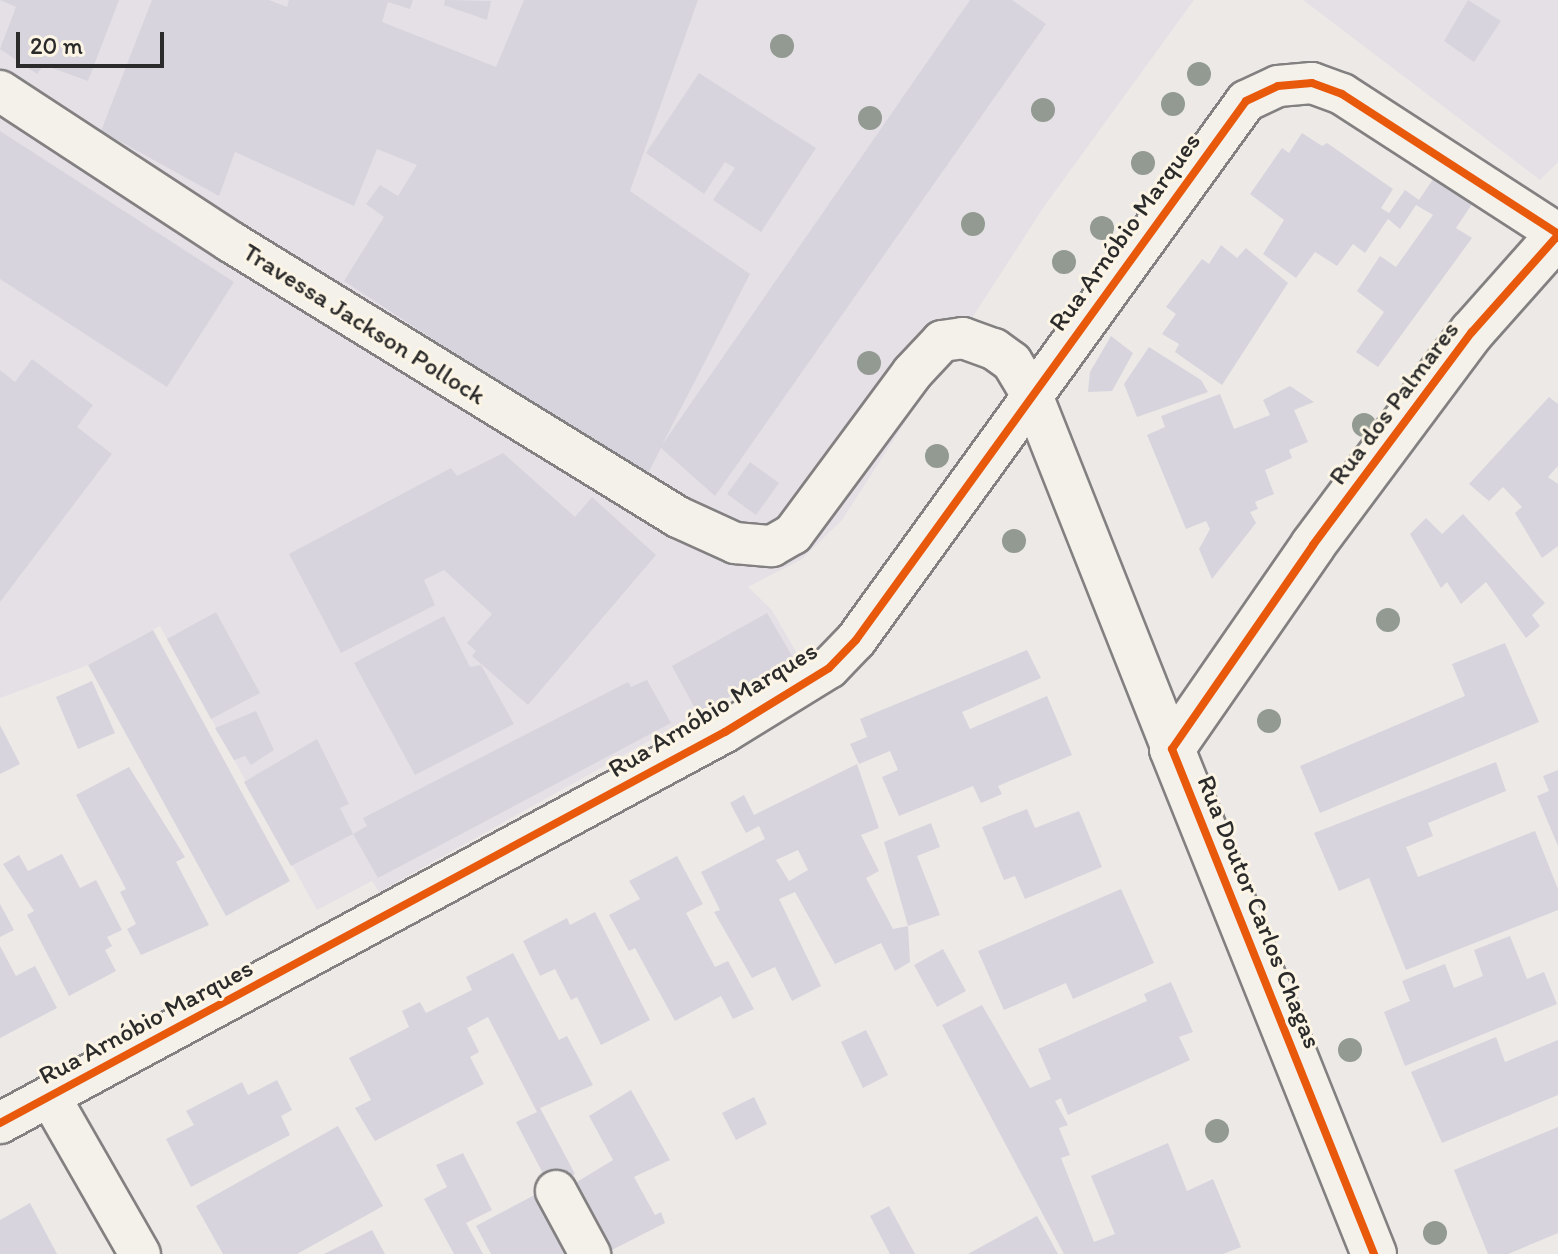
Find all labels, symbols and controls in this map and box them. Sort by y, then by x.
scale bar [20,16,168,66]
text: 20 m [30,31,83,60]
street label: Rua Arnóbio Marques [1042,126,1208,338]
street label: Travessa Jackson Pollock [237,236,491,412]
street label: Rua dos Palmares [1322,315,1466,491]
street label: Rua Arnóbio Marques [603,635,823,785]
street label: Rua Doutor Carlos Chagas [1190,770,1328,1054]
street label: Rua Arnóbio Marques [34,952,258,1092]

